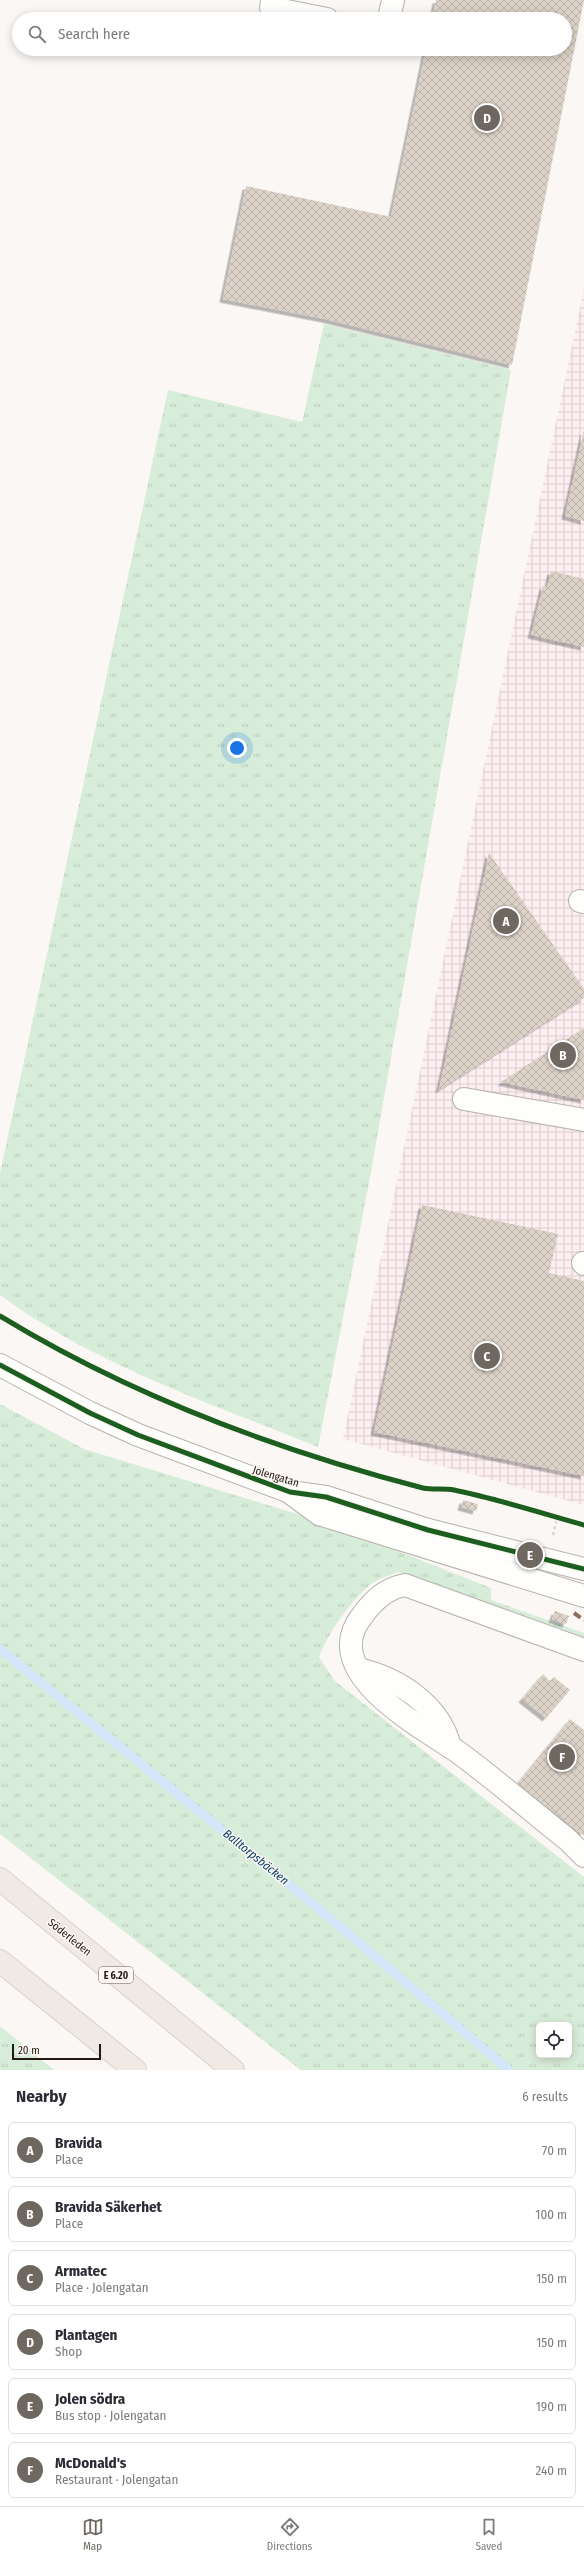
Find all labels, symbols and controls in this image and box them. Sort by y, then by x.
search box [12,12,572,56]
icon: search [26,23,48,45]
text: Search here [58,25,130,43]
pin: D [474,103,500,133]
your location [227,738,247,758]
pin: A [493,906,519,936]
pin: B [550,1040,576,1070]
pin: C [474,1341,500,1371]
street label: Jolengatan [251,1463,301,1490]
pin: E [517,1540,543,1570]
pin: F [549,1742,575,1772]
water label: Balltorpsbäcken [220,1826,292,1888]
street label: Söderleden [45,1916,94,1959]
road number: E 6.20 [99,1967,133,1983]
map controls [536,2022,572,2058]
button: locate [536,2022,572,2058]
scale bar [12,2042,101,2061]
text: 20 m [18,2044,40,2057]
text: Nearby [16,2086,67,2107]
text: 6 results [522,2089,568,2104]
text: Bravida [55,2134,102,2152]
text: A [26,2143,34,2158]
text: 70 m [542,2143,567,2158]
text: Place [55,2152,83,2167]
text: Bravida Säkerhet [55,2198,162,2216]
text: B [26,2207,34,2222]
text: 100 m [535,2207,567,2222]
text: Place [55,2216,83,2231]
text: Armatec [55,2262,107,2280]
text: C [27,2271,33,2286]
text: 150 m [536,2271,567,2286]
text: Place · Jolengatan [55,2280,149,2295]
text: Plantagen [55,2326,117,2344]
text: D [26,2335,34,2350]
text: 150 m [536,2335,567,2350]
text: Shop [55,2344,82,2359]
text: Jolen södra [55,2390,125,2408]
text: E [27,2399,33,2414]
text: 190 m [536,2399,567,2414]
text: Bus stop · Jolengatan [55,2408,166,2423]
text: McDonald's [55,2454,126,2472]
text: F [27,2463,33,2478]
text: 240 m [535,2463,567,2478]
text: Restaurant · Jolengatan [55,2472,178,2487]
tab: Map [82,2516,104,2553]
tab: Directions [267,2516,312,2553]
tab: Saved [476,2516,502,2553]

